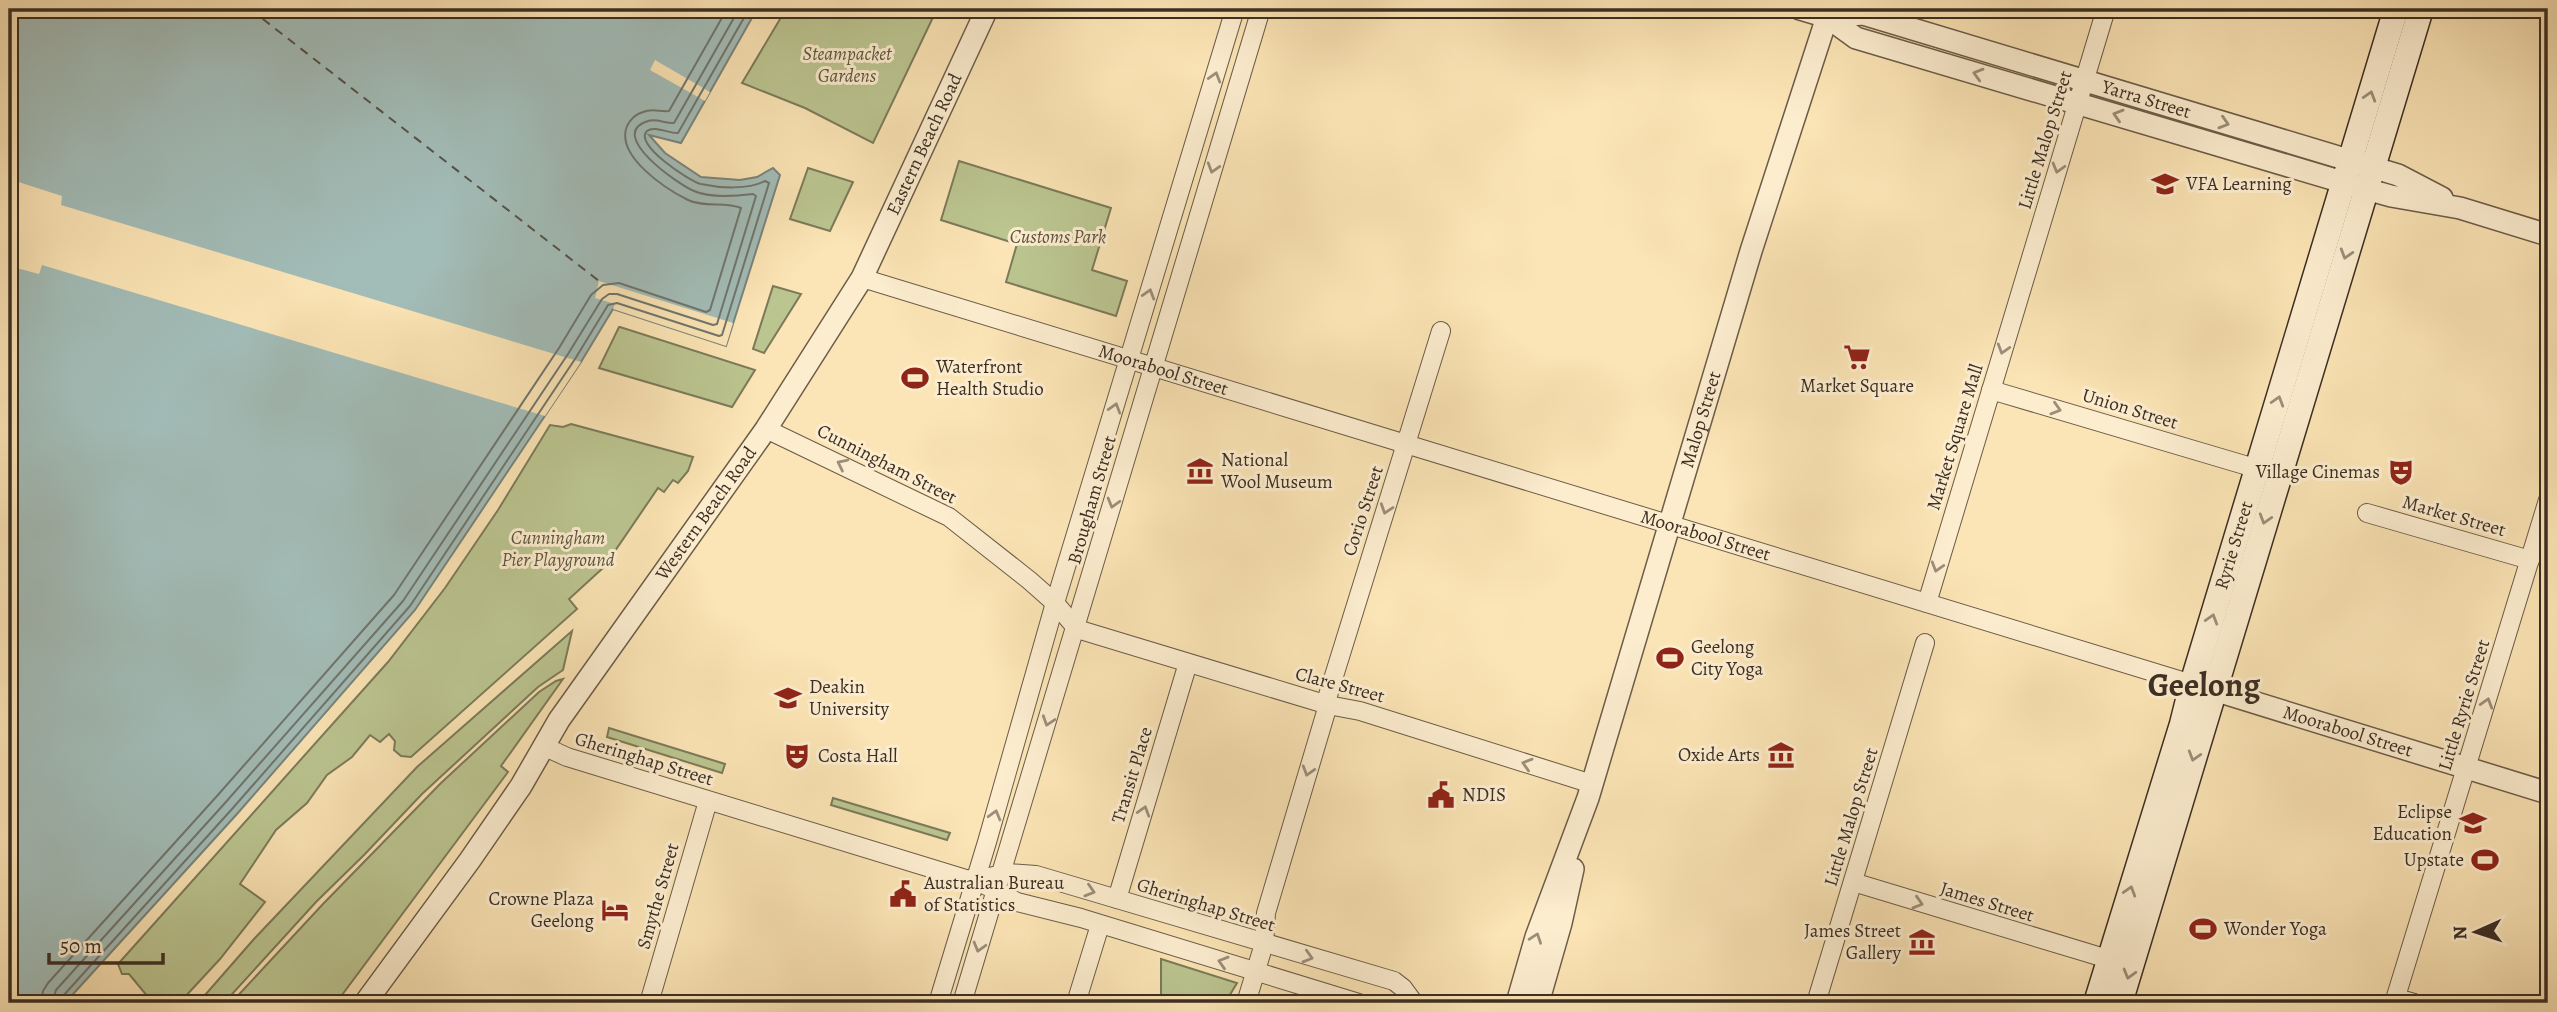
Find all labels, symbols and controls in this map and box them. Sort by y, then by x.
park label: Steampacket Gardens [803,41,893,89]
street label: Little Malop Street [2012,67,2078,213]
street label: Eastern Beach Road [880,68,969,219]
one-way arrow [1972,68,1984,82]
one-way arrow [1206,71,1221,83]
street label: Yarra Street [2098,73,2194,125]
one-way arrow [2362,90,2377,102]
one-way arrow [2112,108,2124,123]
one-way arrow [2218,114,2230,129]
one-way arrow [1207,162,1222,174]
one-way arrow [2052,162,2067,174]
school or university icon: VFA Learning [2150,169,2180,199]
place label: VFA Learning [2185,171,2292,197]
park label: Customs Park [1010,224,1106,250]
one-way arrow [2340,248,2355,260]
one-way arrow [1140,289,1155,301]
street label: Moorabool Street [1095,338,1231,402]
supermarket icon: Market Square [1842,342,1872,372]
one-way arrow [1997,343,2012,355]
place label: Waterfront Health Studio [935,354,1044,402]
street label: Market Square Mall [1920,360,1990,513]
sports icon: Waterfront Health Studio [900,363,930,393]
street label: Malop Street [1674,368,1727,471]
place label: Market Square [1800,373,1914,399]
street label: Union Street [2079,382,2181,436]
one-way arrow [2270,395,2285,407]
one-way arrow [2050,401,2062,416]
one-way arrow [1106,403,1121,415]
street label: Cunningham Street [813,418,961,510]
street label: Brougham Street [1061,433,1123,567]
street label: Western Beach Road [649,440,763,586]
place label: National Wool Museum [1220,447,1333,495]
museum icon: National Wool Museum [1185,456,1215,486]
theatre icon: Village Cinemas [2386,457,2416,487]
one-way arrow [837,458,849,472]
place label: Village Cinemas [2255,459,2380,485]
street label: Corio Street [1336,462,1390,560]
street label: Market Street [2399,489,2509,543]
one-way arrow [1107,497,1122,509]
street label: Ryrie Street [2208,498,2260,593]
one-way arrow [1380,503,1394,515]
street label: Moorabool Street [1638,503,1774,568]
one-way arrow [2259,512,2274,524]
park label: Cunningham Pier Playground [502,525,615,573]
one-way arrow [1931,561,1946,573]
one-way arrow [2204,613,2219,625]
place label: Geelong City Yoga [1691,634,1764,682]
street label: Little Ryrie Street [2432,636,2496,774]
sports icon: Geelong City Yoga [1655,643,1685,673]
street label: Clare Street [1292,661,1388,709]
district label: Geelong [2148,662,2260,707]
place label: Deakin University [809,674,890,722]
school or university icon: Deakin University [773,683,803,713]
one-way arrow [2479,697,2493,710]
street label: Moorabool Street [2280,699,2416,763]
one-way arrow [1041,715,1056,727]
street label: Transit Place [1105,724,1159,826]
street label: Gheringhap Street [572,726,716,792]
museum icon: Oxide Arts [1766,740,1796,770]
theatre icon: Costa Hall [782,741,812,771]
place label: Oxide Arts [1678,742,1760,768]
place label: Costa Hall [818,743,898,769]
street label: Little Malop Street [1818,744,1884,890]
one-way arrow [2188,749,2203,761]
one-way arrow [1521,758,1534,772]
one-way arrow [1302,764,1317,776]
public building icon: NDIS [1426,780,1456,810]
place label: NDIS [1462,782,1506,808]
place label: Eclipse Education [2373,799,2452,847]
one-way arrow [1135,805,1150,817]
school or university icon: Eclipse Education [2458,808,2488,838]
one-way arrow [987,809,1001,821]
street label: Smythe Street [630,840,686,952]
sports icon: Upstate [2470,845,2500,875]
place label: Upstate [2404,847,2464,873]
place label: Australian Bureau of Statistics [923,870,1065,918]
street label: Gheringhap Street [1134,872,1278,938]
street label: James Street [1937,875,2037,929]
public building icon: Australian Bureau of Statistics [888,879,918,909]
one-way arrow [1083,883,1095,898]
one-way arrow [2121,885,2136,897]
place label: Crowne Plaza Geelong [489,886,594,934]
one-way arrow [1912,894,1924,909]
hotel icon: Crowne Plaza Geelong [600,895,630,925]
north arrow [2442,897,2512,967]
sports icon: Wonder Yoga [2188,914,2218,944]
place label: Wonder Yoga [2223,916,2327,942]
place label: James Street Gallery [1804,918,1902,966]
scale bar [49,921,163,965]
text: N [2447,925,2473,940]
museum icon: James Street Gallery [1907,927,1937,957]
text: 50 m [60,932,102,960]
one-way arrow [1528,932,1542,944]
one-way arrow [972,941,987,953]
one-way arrow [1301,948,1313,963]
one-way arrow [1218,955,1230,970]
one-way arrow [2123,967,2137,979]

